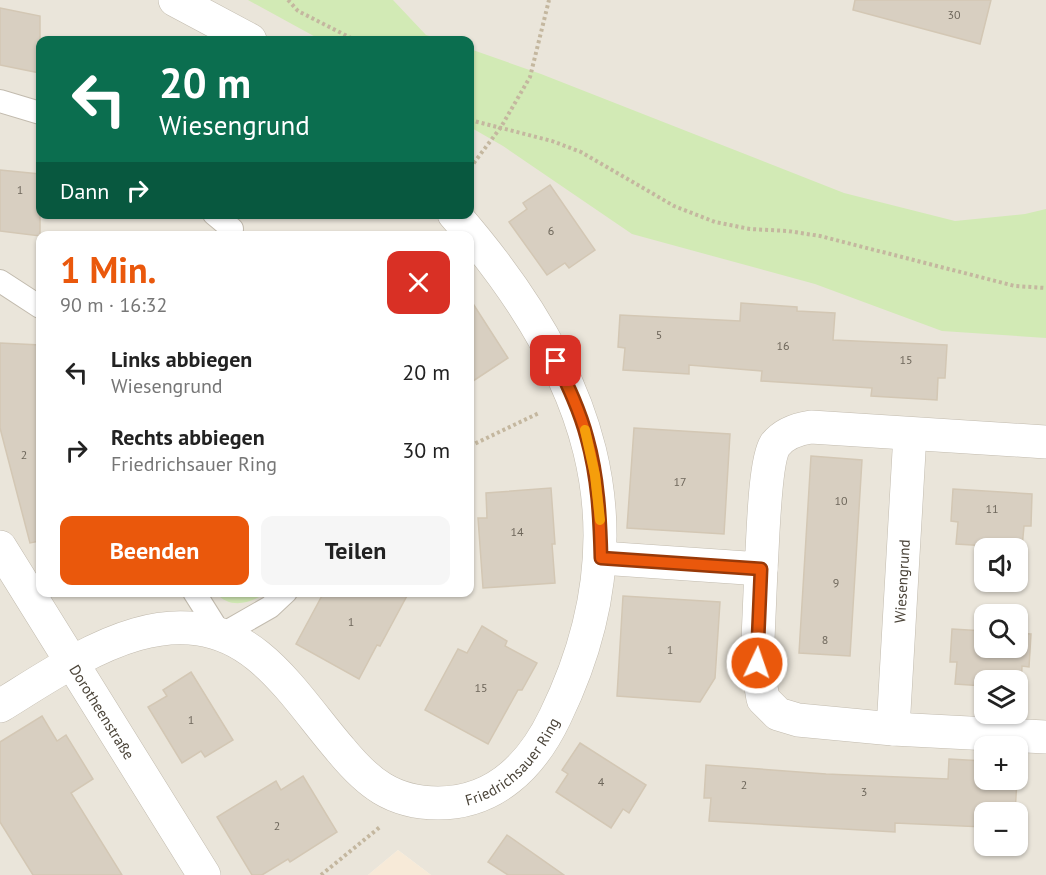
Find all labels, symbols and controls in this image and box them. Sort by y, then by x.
house number: 30 [947,7,961,22]
text: 20 m [159,55,251,110]
icon: left [60,60,138,138]
text: Wiesengrund [159,108,310,142]
icon: right [121,174,154,207]
text: Dann [60,177,109,205]
house number: 1 [17,182,23,197]
house number: 6 [548,223,554,238]
text: 1 Min. [60,246,156,293]
button: close [387,251,450,314]
text: 90 m · 16:32 [60,292,167,318]
house number: 5 [656,327,662,342]
pin [530,335,581,386]
house number: 16 [776,338,790,353]
icon: arrive [539,344,572,377]
text: Links abbiegen [111,345,252,373]
house number: 15 [899,352,913,367]
icon: left [60,356,93,389]
text: 20 m [402,358,450,386]
text: Wiesengrund [111,373,223,399]
text: Rechts abbiegen [111,423,265,451]
icon: right [60,434,93,467]
text: 30 m [402,436,450,464]
house number: 2 [21,447,27,462]
text: Friedrichsauer Ring [111,451,277,477]
house number: 17 [673,474,687,489]
house number: 10 [834,493,848,508]
house number: 11 [985,501,999,516]
button: Beenden [60,516,249,585]
button: Teilen [261,516,450,585]
house number: 14 [510,524,524,539]
map controls [974,538,1028,856]
button: sound [974,538,1028,592]
street label: Wiesengrund [890,539,913,624]
house number: 9 [833,575,839,590]
button: search [974,604,1028,658]
house number: 1 [348,614,354,629]
position arrow [725,631,789,695]
house number: 8 [822,632,828,647]
house number: 1 [667,642,673,657]
street label: Dorotheenstraße [66,661,139,763]
button: layers [974,670,1028,724]
house number: 15 [474,680,488,695]
house number: 1 [188,712,194,727]
street label: Friedrichsauer Ring [463,714,563,809]
button: + [974,736,1028,790]
house number: 4 [598,774,605,789]
house number: 2 [741,777,747,792]
house number: 3 [861,784,867,799]
button: − [974,802,1028,856]
house number: 2 [274,818,280,833]

